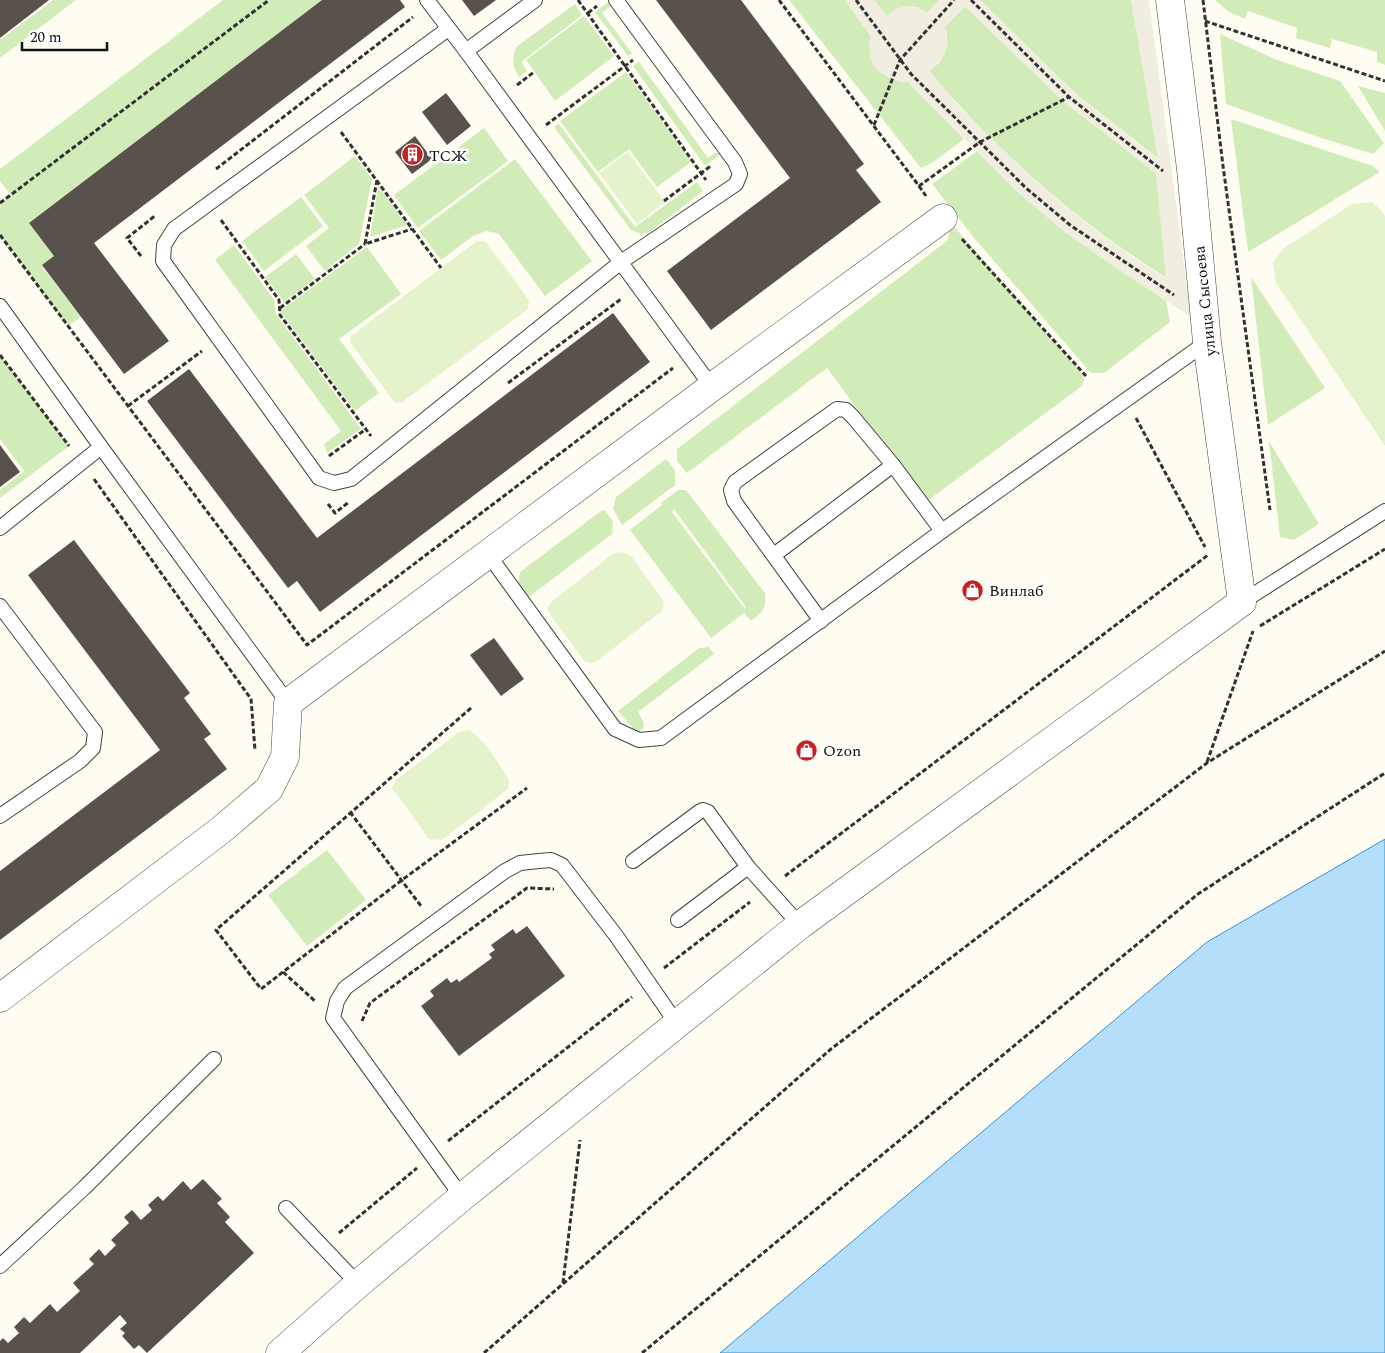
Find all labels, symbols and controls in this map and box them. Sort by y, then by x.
scale bar [22,20,108,52]
text: 20 m [30,26,62,49]
building icon: ТСЖ [401,143,425,167]
place label: ТСЖ [429,144,467,168]
street label: улица Сысоева [1187,244,1223,358]
shop icon: Винлаб [961,578,985,602]
place label: Винлаб [989,579,1044,603]
shop icon: Ozon [795,738,819,762]
place label: Ozon [823,739,861,763]

